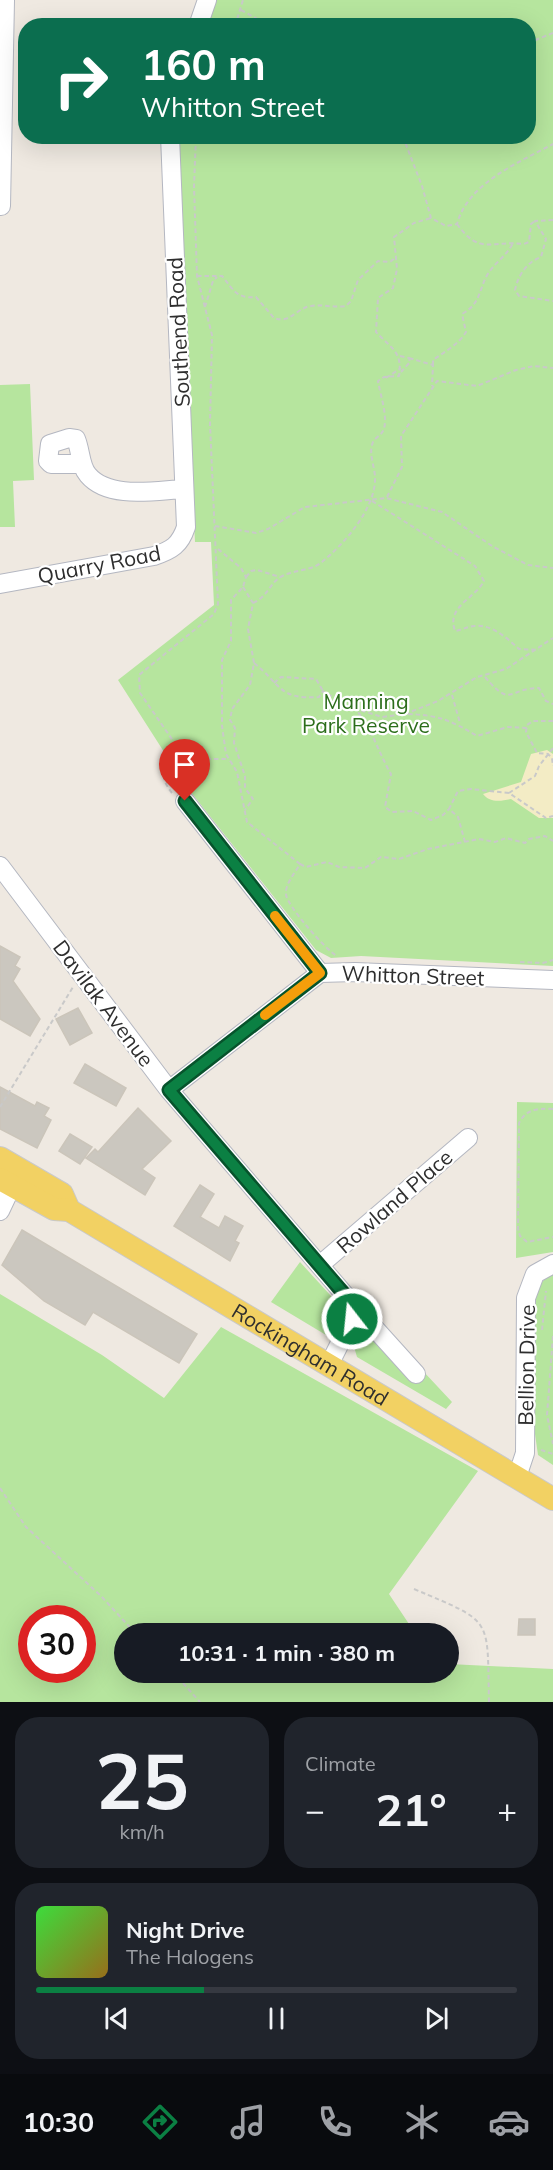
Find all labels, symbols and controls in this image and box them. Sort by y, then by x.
text: 160 m [141,38,266,91]
icon: right [42,42,120,120]
text: Whitton Street [141,90,325,124]
street label: Southend Road [161,256,195,408]
street label: Quarry Road [35,539,163,589]
park label: Manning Park Reserve [302,688,430,738]
pin [159,739,210,801]
icon: arrive [168,748,201,781]
street label: Davilak Avenue [48,935,160,1071]
street label: Whitton Street [341,960,485,990]
street label: Rowland Place [331,1144,457,1258]
position arrow [320,1287,384,1351]
street label: Rockingham Road [227,1297,393,1411]
street label: Bellion Drive [512,1304,540,1426]
speed limit sign: 30 [18,1605,96,1683]
text: 10:31 · 1 min · 380 m [178,1639,395,1667]
text: 25 [95,1731,189,1829]
text: Climate [305,1751,376,1776]
text: 21° [375,1781,447,1837]
text: − [305,1789,325,1830]
text: + [497,1789,517,1830]
text: km/h [119,1819,165,1844]
text: Night Drive [126,1916,245,1944]
text: The Halogens [126,1944,254,1969]
icon: previous [100,2002,133,2035]
icon: pause [260,2002,293,2035]
icon: next [420,2002,453,2035]
icon: directions [139,2101,181,2143]
icon: music [227,2101,269,2143]
icon: phone [314,2101,356,2143]
icon: climate [401,2101,443,2143]
icon: car [488,2101,530,2143]
text: 10:30 [23,2105,94,2139]

